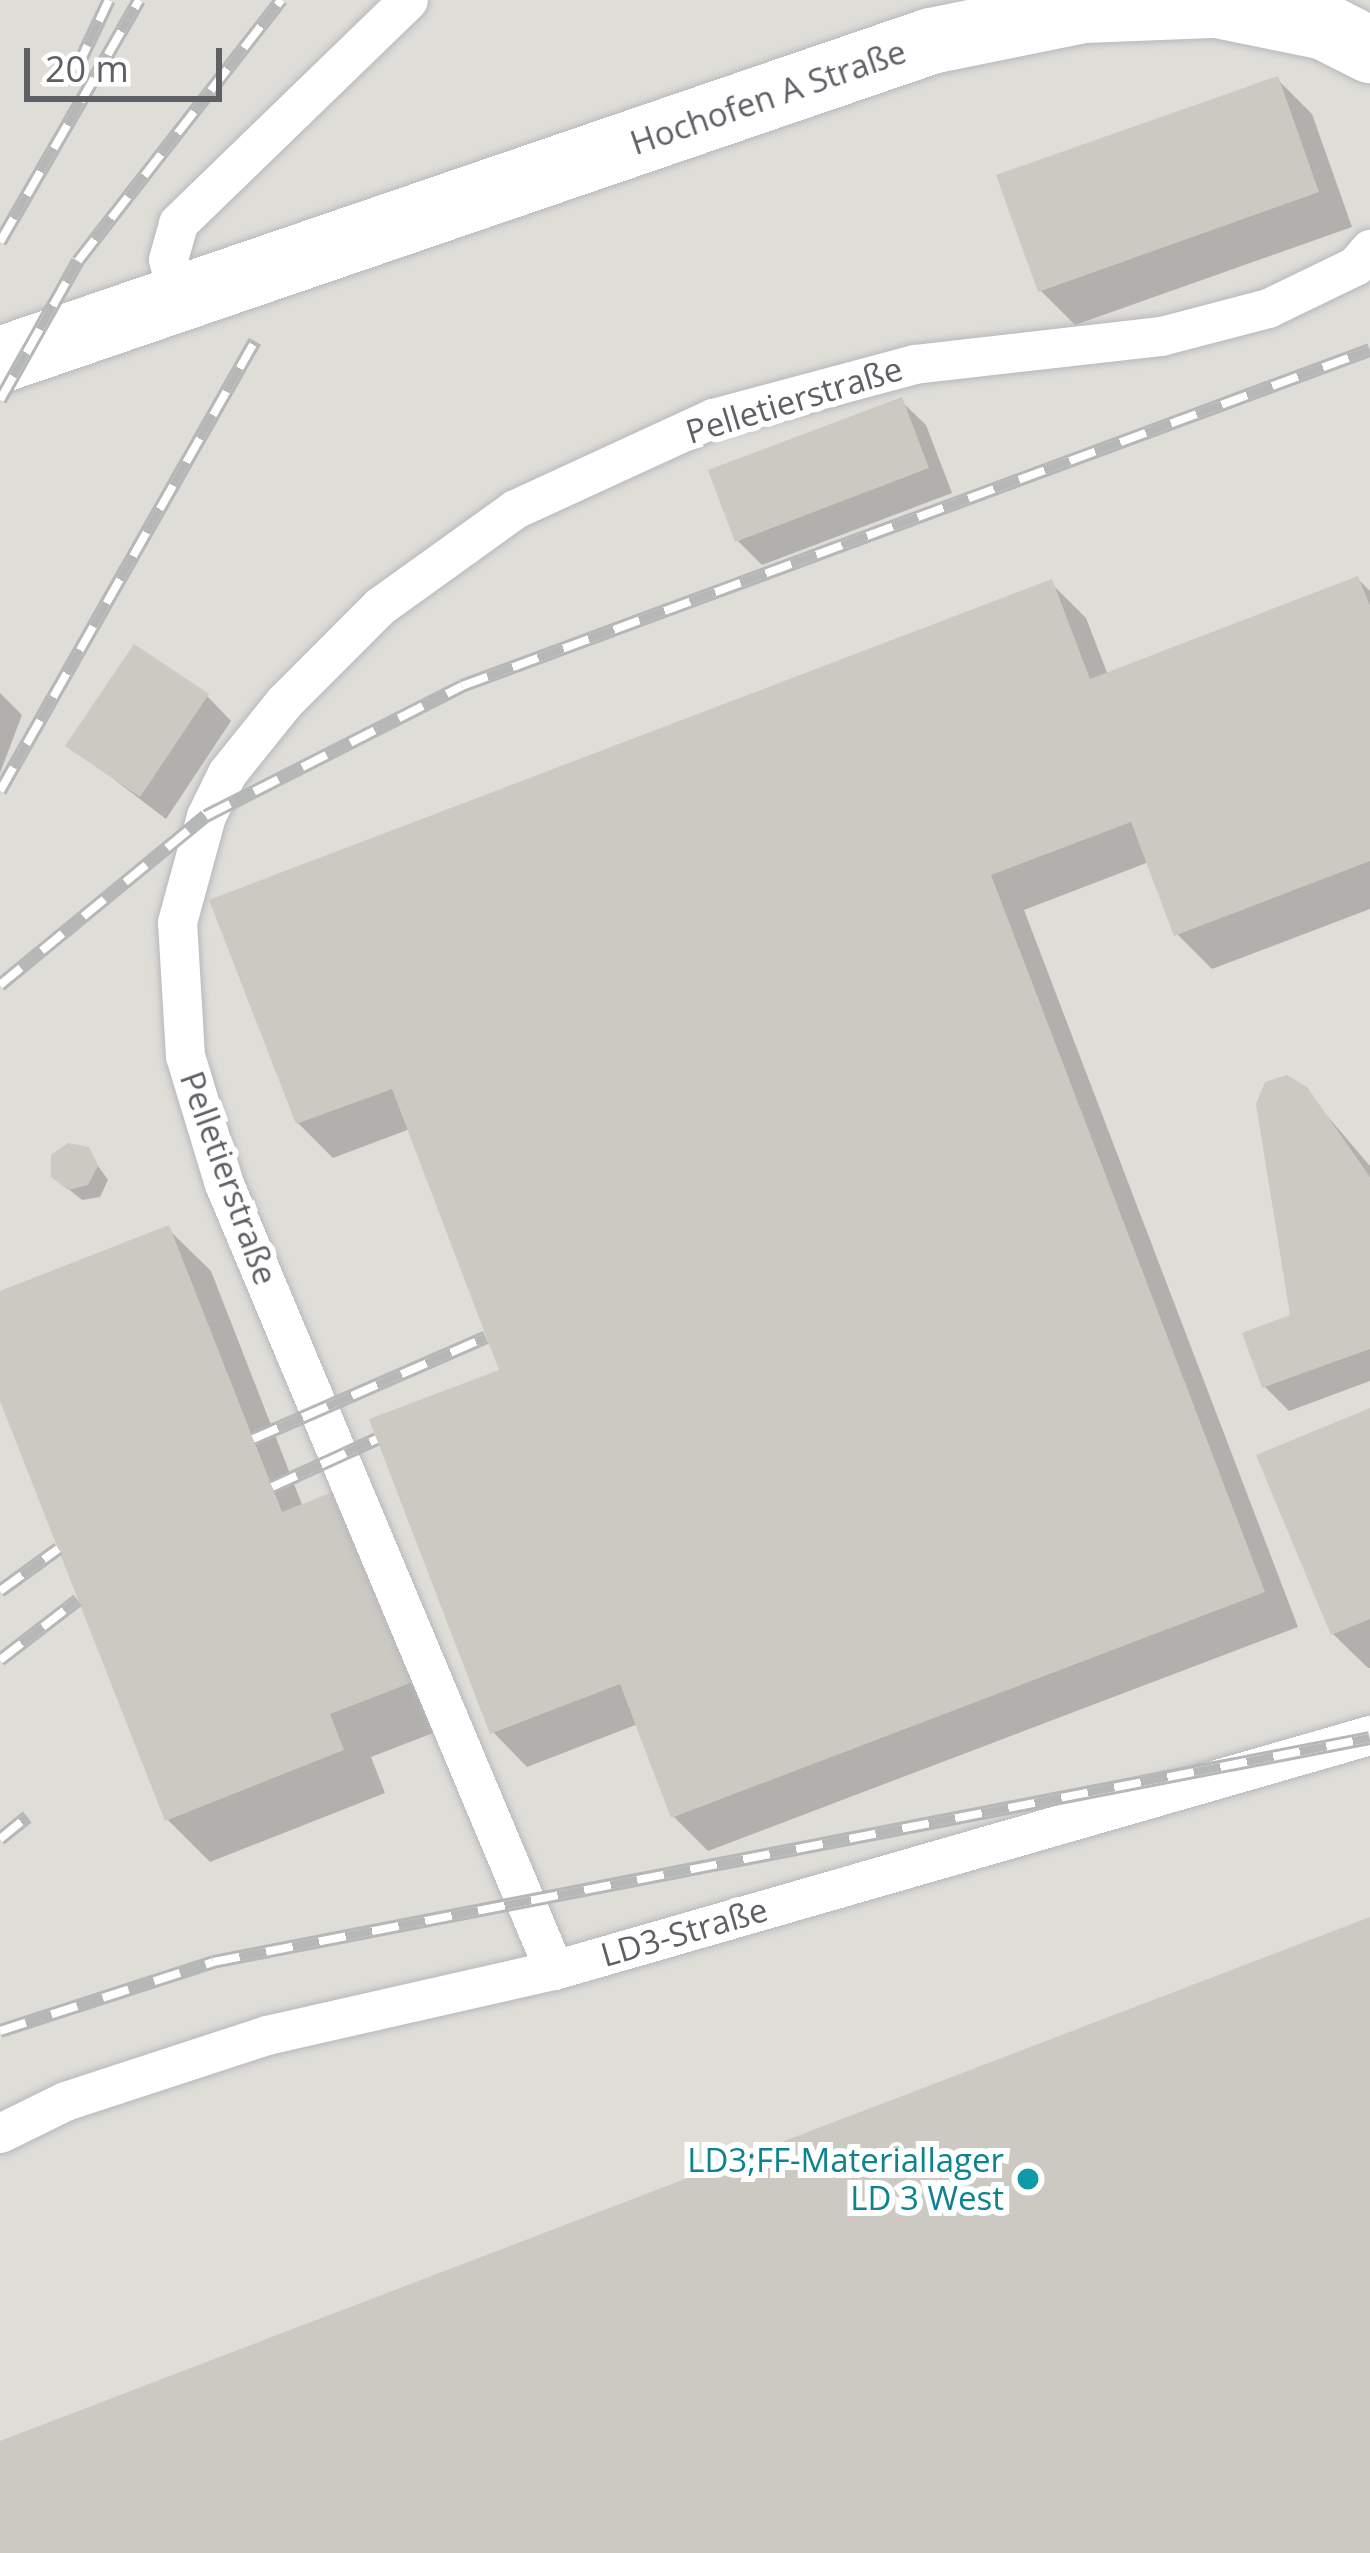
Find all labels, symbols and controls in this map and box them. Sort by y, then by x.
scale bar [30,24,228,98]
street label: Hochofen A Straße [625,31,911,163]
text: 20 m [45,44,129,93]
street label: Pelletierstraße [681,348,907,452]
street label: Pelletierstraße [172,1066,286,1290]
street label: LD3-Straße [596,1889,772,1975]
place label: LD3;FF-Materiallager LD 3 West [687,2140,1004,2218]
marker: LD3;FF-Materiallager LD 3 West [1015,2166,1041,2192]

